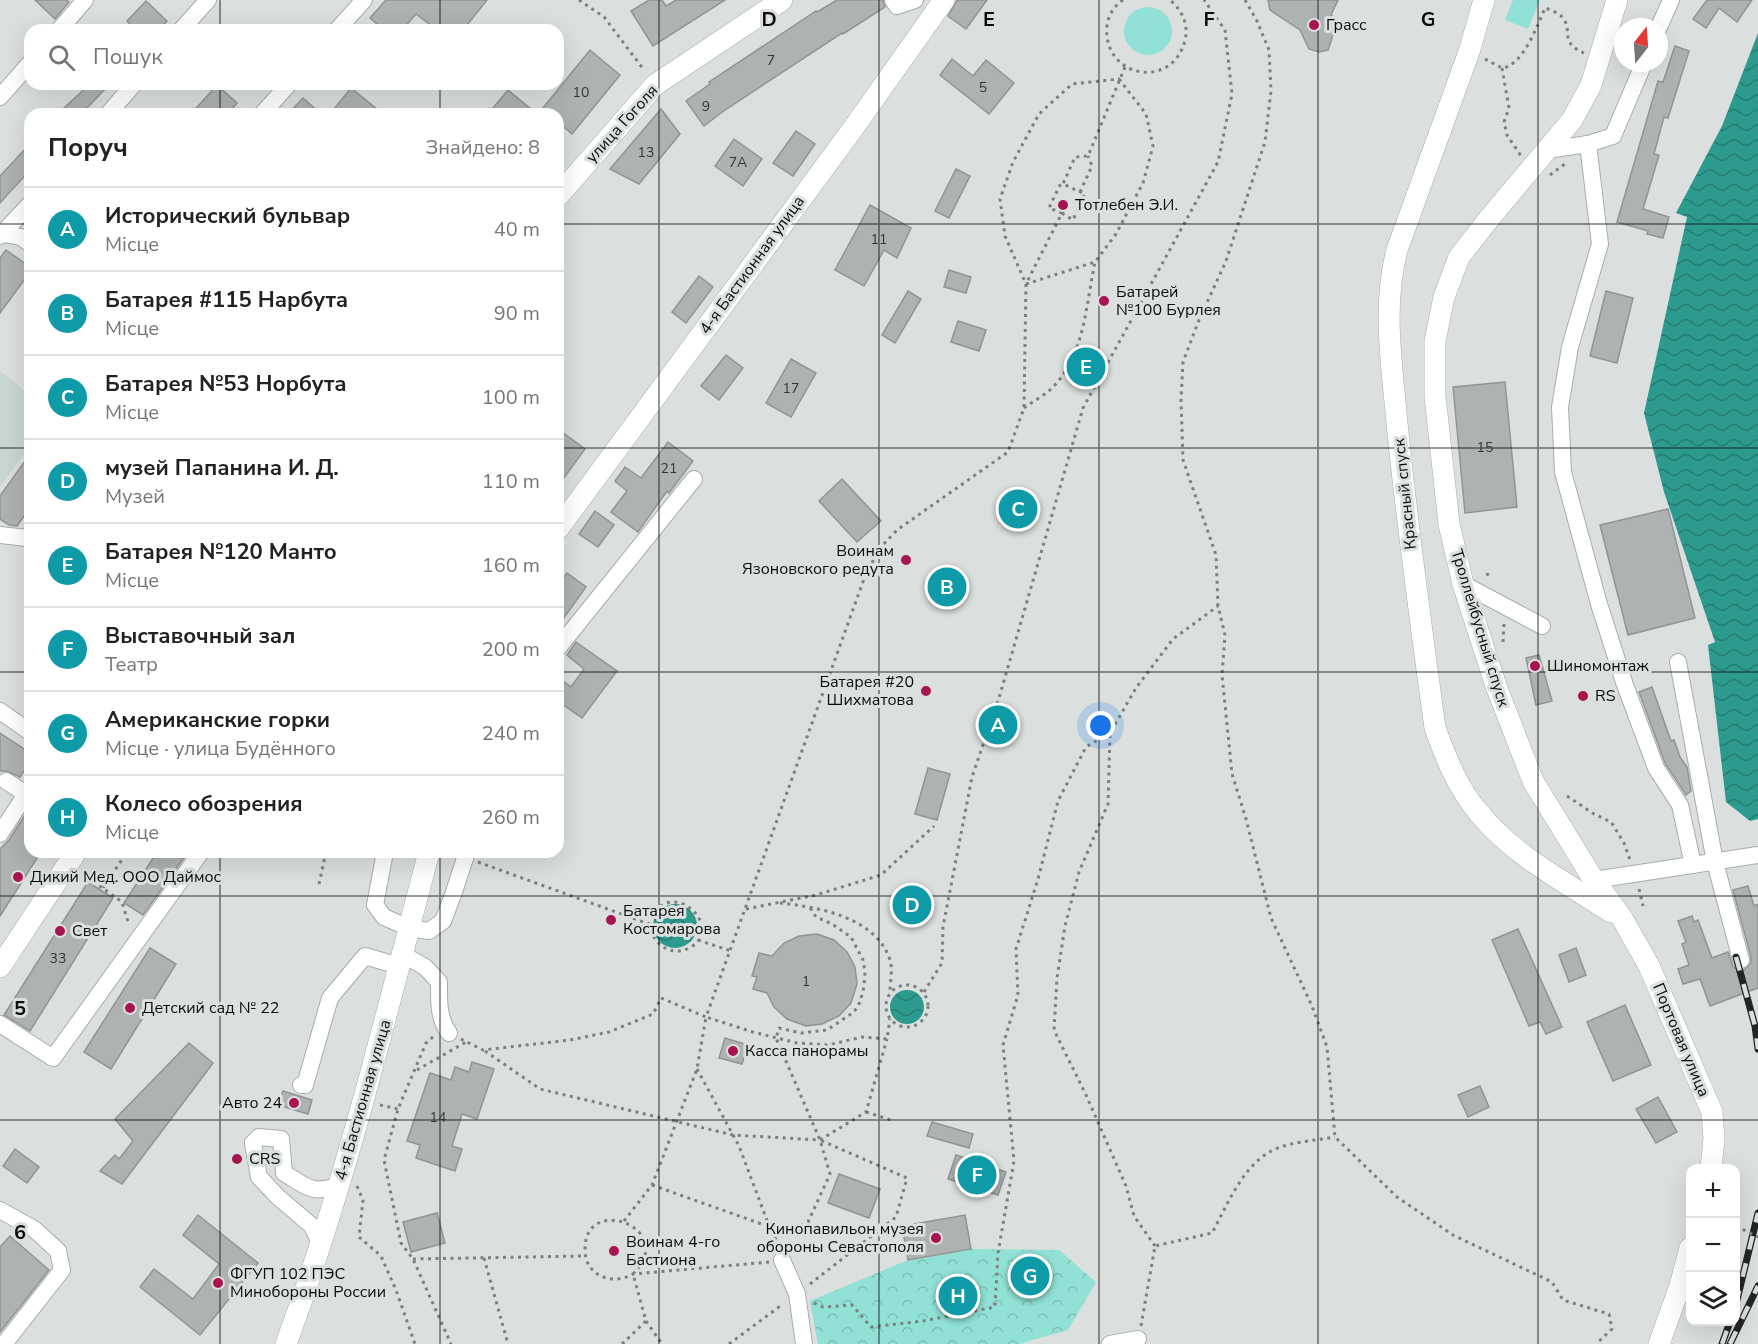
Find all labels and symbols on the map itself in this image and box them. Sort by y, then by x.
text: D [761,6,777,33]
text: E [983,6,995,33]
text: F [1203,6,1215,33]
text: G [1421,6,1435,33]
place label: Грасс [1326,14,1367,36]
marker: Грасс [1307,18,1321,32]
north arrow [1614,18,1668,72]
house number: 7 [767,51,775,70]
house number: 5 [979,78,987,97]
street label: улица Гоголя [581,80,663,168]
house number: 10 [573,83,589,102]
house number: 9 [702,97,710,116]
house number: 13 [638,143,654,162]
house number: 7А [729,153,747,172]
street label: 4-я Бастионная улица [694,191,810,339]
place label: Тотлебен Э.И. [1075,194,1178,216]
marker: Тотлебен Э.И. [1056,198,1070,212]
house number: 11 [871,230,887,249]
place label: Батарей №100 Бурлея [1116,281,1221,321]
marker: Батарей №100 Бурлея [1097,294,1111,308]
pin: E [1066,344,1106,389]
house number: 17 [783,379,799,398]
street label: Красный спуск [1388,437,1422,551]
house number: 15 [1477,438,1493,457]
house number: 21 [661,459,677,478]
pin: C [998,486,1038,532]
place label: Воинам Язоновского редута [742,540,894,580]
street label: Троллейбусный спуск [1446,547,1515,710]
marker: Воинам Язоновского редута [899,553,913,567]
pin: B [928,564,966,610]
place label: Шиномонтаж [1547,655,1649,677]
marker: Шиномонтаж [1528,659,1542,673]
place label: Батарея #20 Шихматова [819,671,914,711]
marker: Батарея #20 Шихматова [919,684,933,698]
place label: RS [1595,685,1616,707]
marker: RS [1576,689,1590,703]
pin: A [978,702,1018,748]
your location [1086,711,1115,740]
place label: Дикий Мед. ООО Даймос [30,866,222,888]
marker: Дикий Мед. ООО Даймос [11,870,25,884]
pin: D [892,882,932,928]
place label: Батарея Костомарова [623,900,721,940]
marker: Батарея Костомарова [604,913,618,927]
place label: Свет [72,920,108,942]
marker: Свет [53,924,67,938]
house number: 33 [50,949,66,968]
house number: 1 [802,972,810,991]
street label: Портовая улица [1647,980,1715,1100]
text: 5 [14,995,26,1022]
place label: Детский сад № 22 [142,997,279,1019]
marker: Детский сад № 22 [123,1001,137,1015]
street label: 4-я Бастионная улица [330,1017,396,1183]
place label: Касса панорамы [745,1040,869,1062]
marker: Касса панорамы [726,1044,740,1058]
place label: Авто 24 [222,1092,282,1114]
marker: Авто 24 [287,1096,301,1110]
house number: 14 [430,1108,446,1127]
place label: CRS [249,1148,280,1170]
marker: CRS [230,1152,244,1166]
pin: F [958,1152,996,1198]
place label: Кинопавильон музея обороны Севастополя [757,1218,924,1258]
text: 6 [14,1219,26,1246]
place label: Воинам 4-го Бастиона [626,1231,720,1271]
marker: Кинопавильон музея обороны Севастополя [929,1231,943,1245]
marker: Воинам 4-го Бастиона [607,1244,621,1258]
pin: G [1010,1254,1050,1298]
place label: ФГУП 102 ПЭС Минобороны России [230,1263,386,1303]
pin: H [938,1274,978,1318]
marker: ФГУП 102 ПЭС Минобороны России [211,1276,225,1290]

